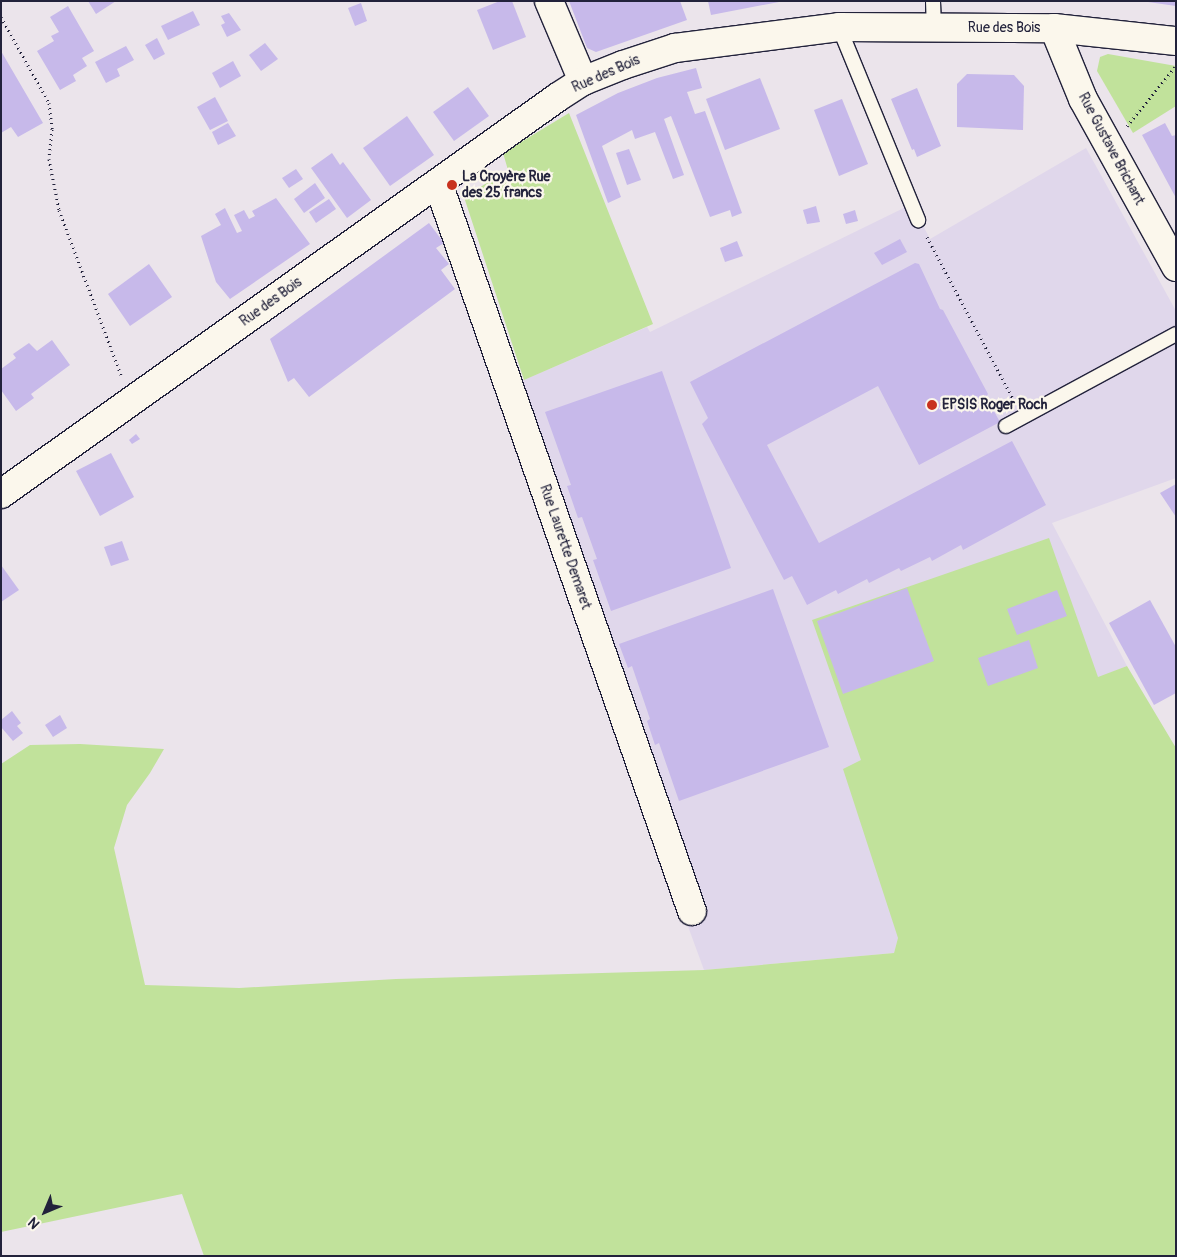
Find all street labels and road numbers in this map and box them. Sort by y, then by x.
street label: Rue des Bois [968,20,1040,36]
street label: Rue des Bois [569,52,643,96]
street label: Rue Gustave Brichant [1074,90,1148,208]
street label: Rue des Bois [237,274,305,330]
street label: Rue Laurette Demaret [536,482,594,612]

